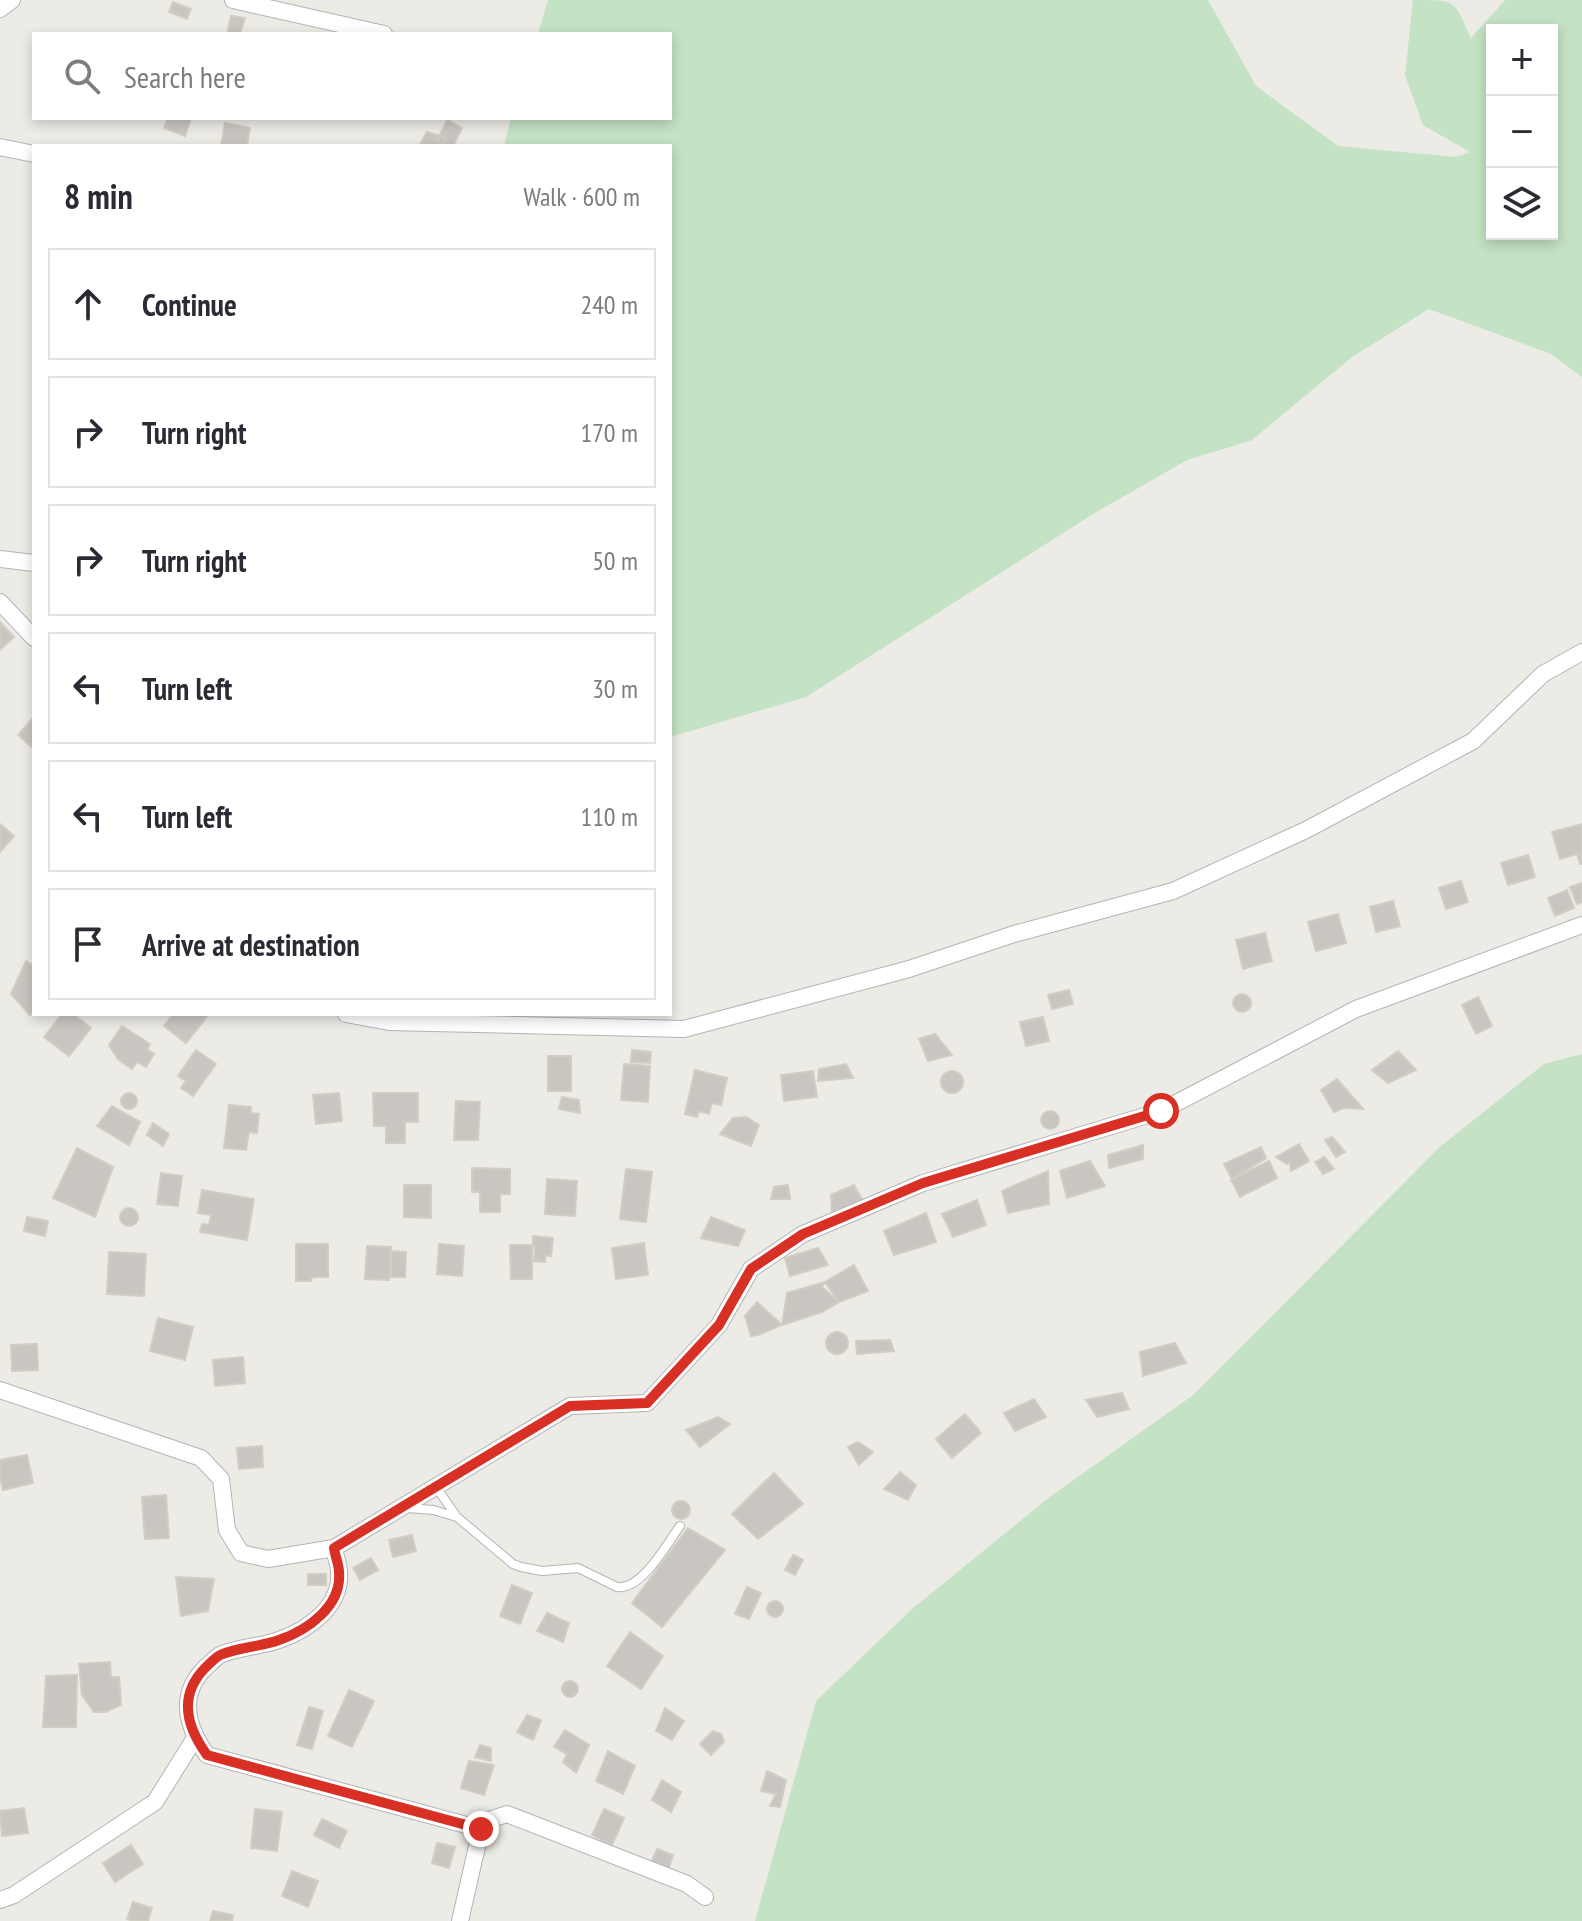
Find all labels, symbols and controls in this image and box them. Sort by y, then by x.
map controls [1486,24,1558,240]
button: + [1486,24,1558,96]
search box [32,32,672,120]
icon: search [60,54,104,98]
text: Search here [124,57,246,96]
button: − [1486,96,1558,168]
button: layers [1486,168,1558,240]
text: 8 min [64,174,133,218]
text: Walk · 600 m [523,180,640,213]
icon: ahead [66,282,110,326]
text: Continue [142,285,237,324]
text: 240 m [580,288,638,321]
icon: right [66,410,110,454]
text: Turn right [142,413,246,452]
text: 170 m [580,416,638,449]
icon: right [66,538,110,582]
text: Turn right [142,541,246,580]
text: 50 m [592,544,638,577]
icon: left [66,666,110,710]
text: Turn left [142,669,232,708]
text: 30 m [592,672,638,705]
icon: left [66,794,110,838]
text: Turn left [142,797,232,836]
text: 110 m [580,800,638,833]
icon: arrive [66,922,110,966]
text: Arrive at destination [142,925,360,964]
route start [1143,1093,1179,1129]
route end [463,1811,499,1847]

